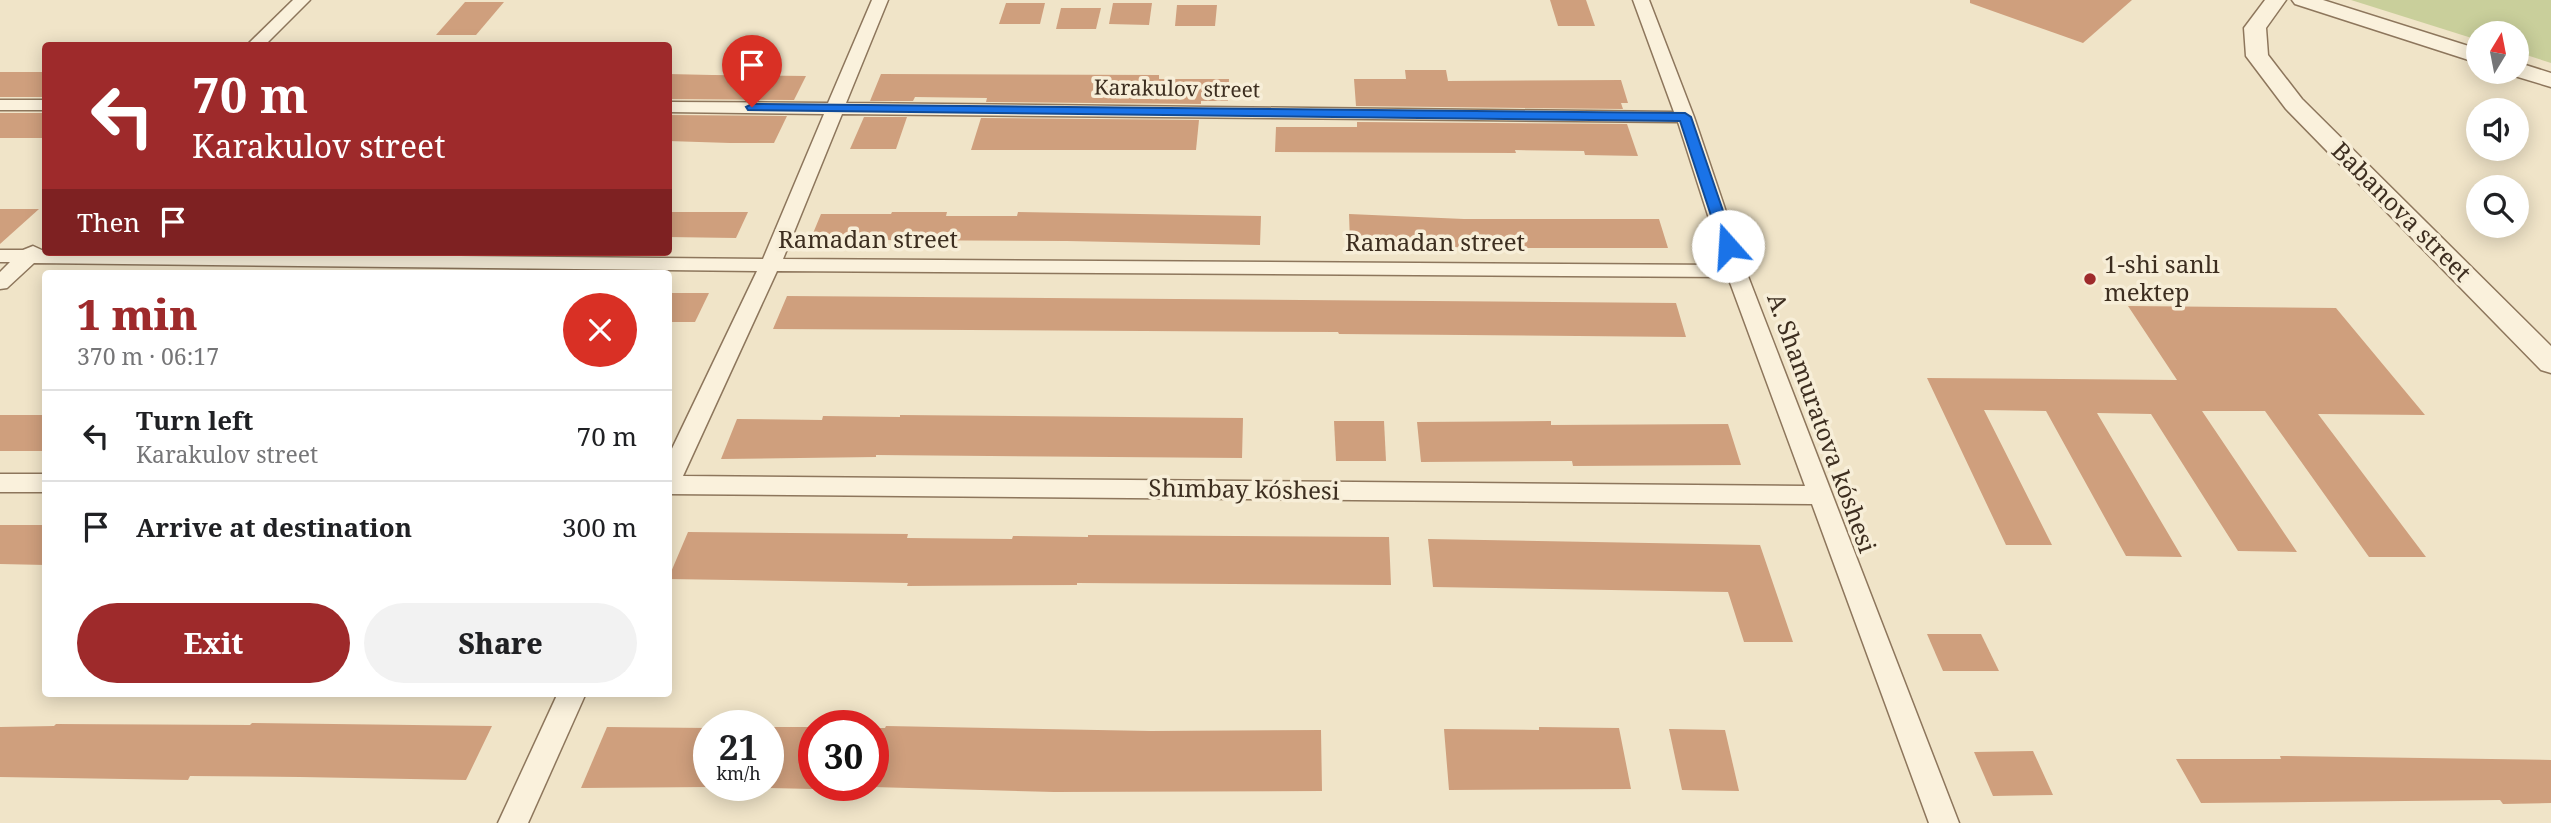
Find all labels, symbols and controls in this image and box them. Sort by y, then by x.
north arrow [2466,21,2529,84]
map controls [2466,21,2529,238]
pin [722,35,782,107]
icon: arrive [733,46,771,84]
text: 70 m [192,61,308,127]
icon: left [77,70,168,161]
street label: Karakulov street [1094,73,1260,103]
button: sound [2466,98,2529,161]
text: Karakulov street [192,124,445,167]
street label: Babanova street [2325,134,2479,288]
button: search [2466,175,2529,238]
icon: arrive [154,203,192,241]
text: Then [77,204,140,240]
position arrow [1691,209,1765,283]
street label: Ramadan street [778,222,958,255]
street label: Ramadan street [1345,225,1525,258]
place label: 1-shi sanlı mektep [2104,247,2220,308]
marker: 1-shi sanlı mektep [2082,271,2098,287]
text: 1 min [77,285,198,342]
street label: A. Shamuratova kóshesi [1760,288,1885,557]
button: close [563,293,637,367]
text: 370 m · 06:17 [77,340,219,372]
text: Turn left [136,402,253,438]
icon: left [77,417,115,455]
text: 70 m [577,418,637,454]
text: Karakulov street [136,438,318,470]
street label: Shımbay kóshesi [1148,470,1340,507]
icon: arrive [77,508,115,546]
text: Arrive at destination [136,509,412,545]
text: 300 m [562,509,637,545]
button: Exit [77,603,350,683]
button: Share [364,603,637,683]
speed limit sign: 30 [798,710,889,801]
text: 21 [719,723,758,770]
text: km/h [716,761,761,785]

